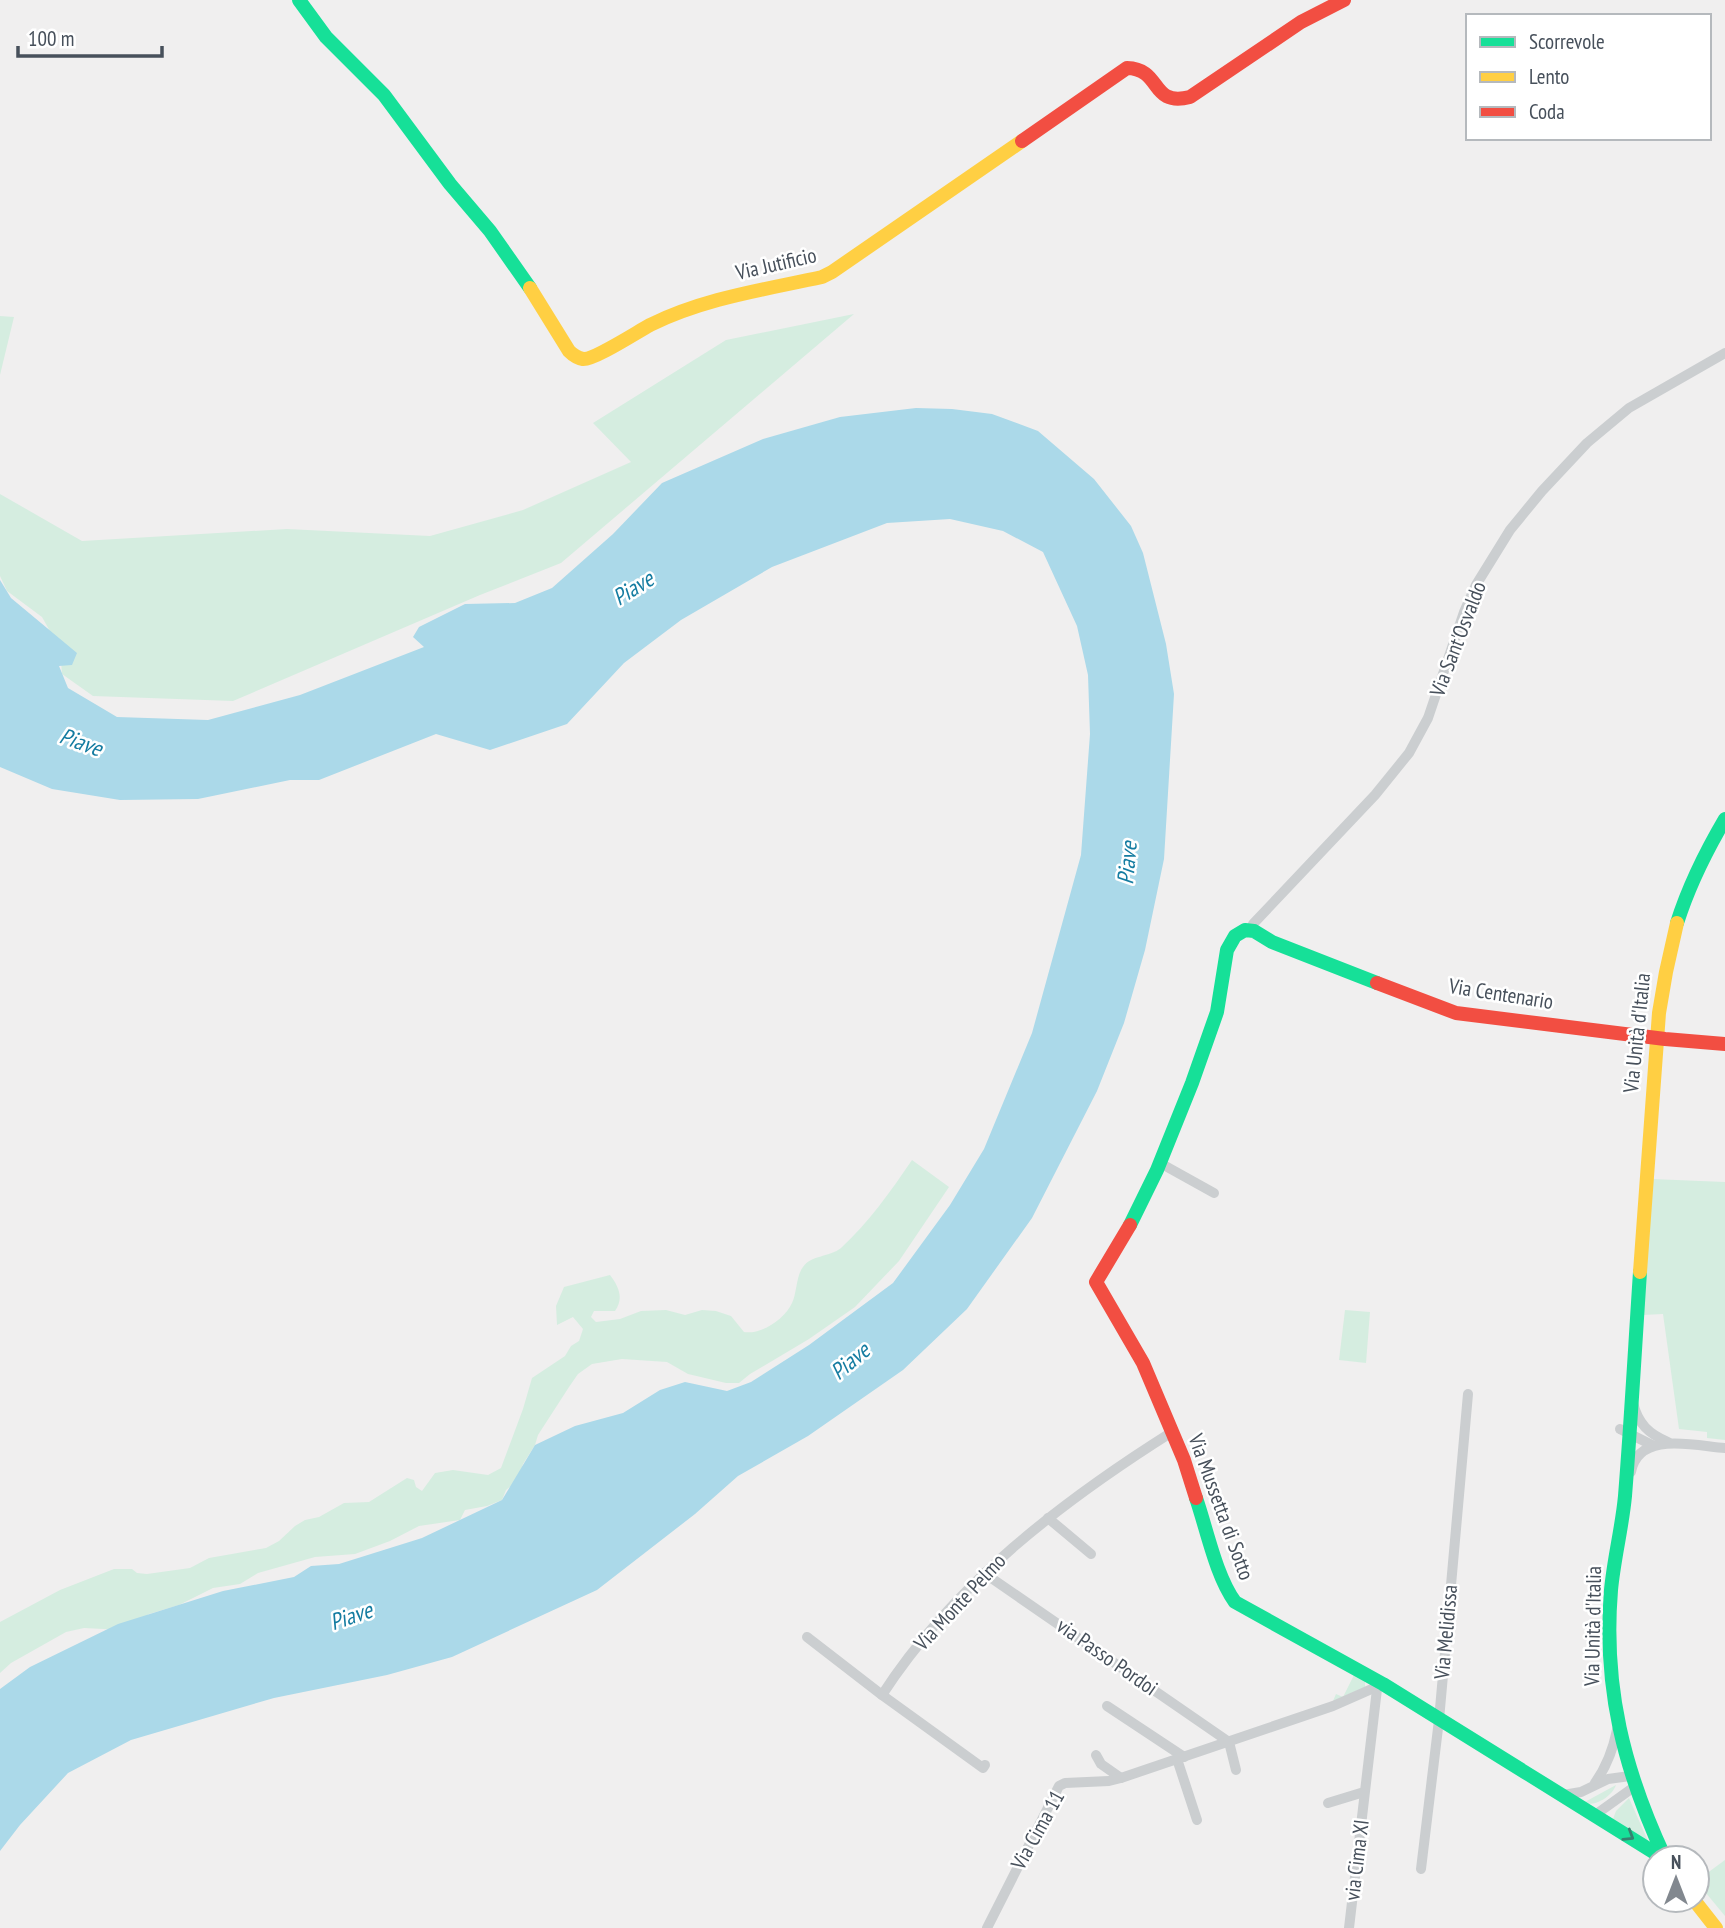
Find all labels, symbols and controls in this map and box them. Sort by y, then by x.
scale bar [18,14,161,58]
legend [1466,14,1711,140]
text: 100 m [28,25,74,52]
text: Scorrevole [1529,28,1605,55]
text: Lento [1529,63,1569,90]
text: Coda [1529,98,1565,125]
street label: Via Jutificio [732,241,819,286]
water label: Piave [607,563,660,611]
street label: Via Sant'Osvaldo [1423,578,1492,701]
water label: Piave [56,721,108,763]
water label: Piave [1110,839,1143,886]
street label: Via Centenario [1446,972,1555,1015]
street label: Via Unità d'Italia [1617,972,1656,1095]
water label: Piave [824,1335,877,1386]
street label: Via Mussetta di Sotto [1182,1429,1260,1584]
street label: Via Monte Pelmo [907,1548,1011,1656]
street label: Via Unità d'Italia [1578,1566,1607,1687]
street label: Via Melidissa [1428,1584,1463,1681]
water label: Piave [326,1594,377,1636]
street label: via Passo Pordoi [1052,1612,1163,1701]
street label: Via Cima 11 [1004,1785,1070,1875]
street label: via Cima XI [1338,1818,1375,1902]
one-way arrow [1621,1828,1634,1841]
north arrow [1641,1844,1711,1914]
text: N [1671,1850,1681,1874]

